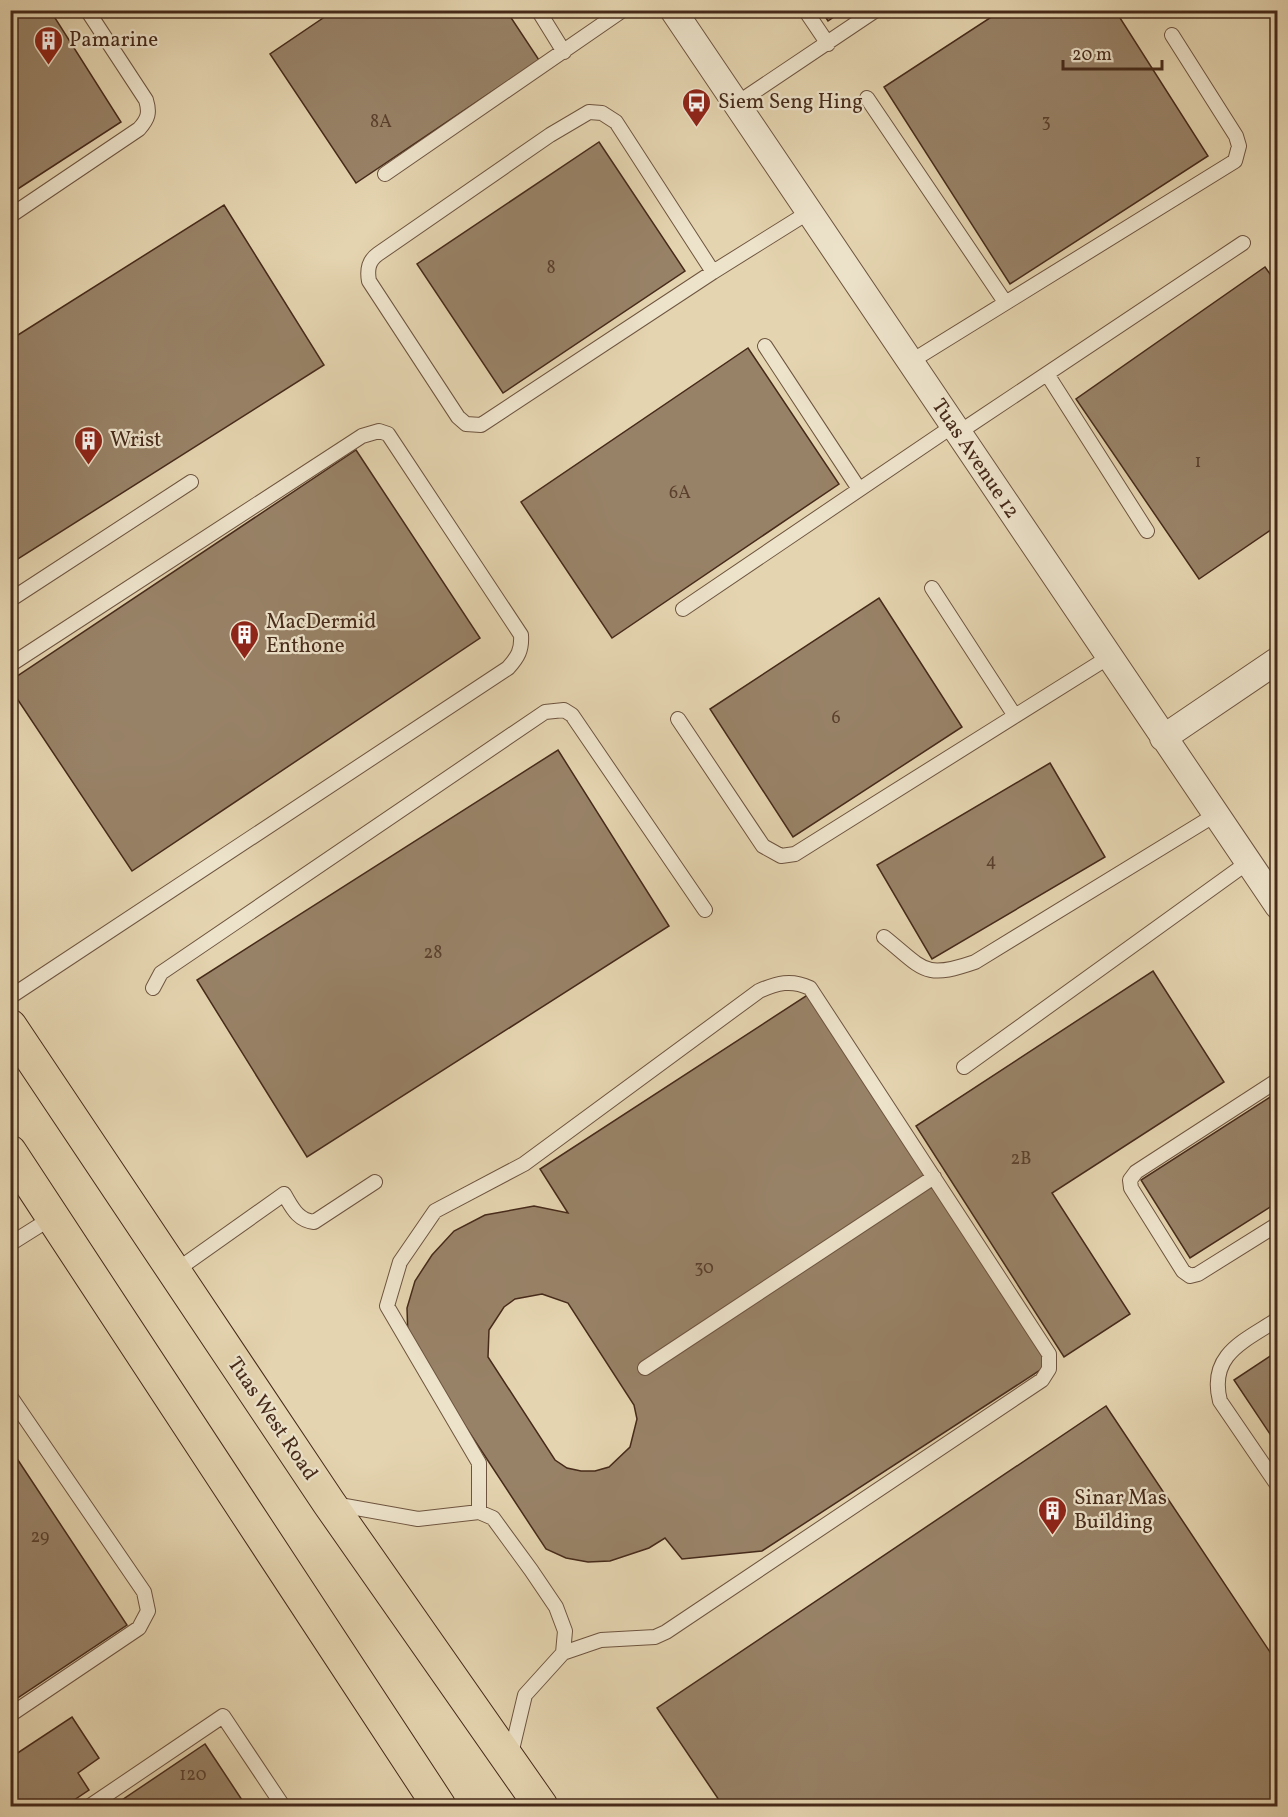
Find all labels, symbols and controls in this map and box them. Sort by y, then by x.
building icon: Pamarine [32,24,64,66]
place label: Pamarine [69,26,158,55]
scale bar [1063,33,1162,71]
text: 20 m [1072,43,1112,68]
bus stop icon: Siem Seng Hing [681,86,713,128]
place label: Siem Seng Hing [718,88,863,117]
house number: 8A [370,110,392,135]
house number: 3 [1041,110,1051,135]
house number: 8 [546,256,556,281]
street label: Tuas Avenue 12 [924,393,1026,525]
building icon: Wrist [73,424,105,466]
place label: Wrist [110,426,162,455]
house number: 1 [1195,450,1201,475]
house number: 6A [669,481,691,506]
place label: MacDermid Enthone [266,608,376,661]
building icon: MacDermid Enthone [229,618,261,660]
house number: 6 [831,706,841,731]
house number: 4 [986,849,996,874]
house number: 28 [424,941,442,966]
house number: 2B [1011,1147,1031,1172]
house number: 30 [694,1256,714,1281]
street label: Tuas West Road [220,1351,324,1487]
place label: Sinar Mas Building [1074,1484,1167,1537]
building icon: Sinar Mas Building [1037,1494,1069,1536]
house number: 29 [31,1525,49,1550]
house number: 120 [179,1763,207,1788]

